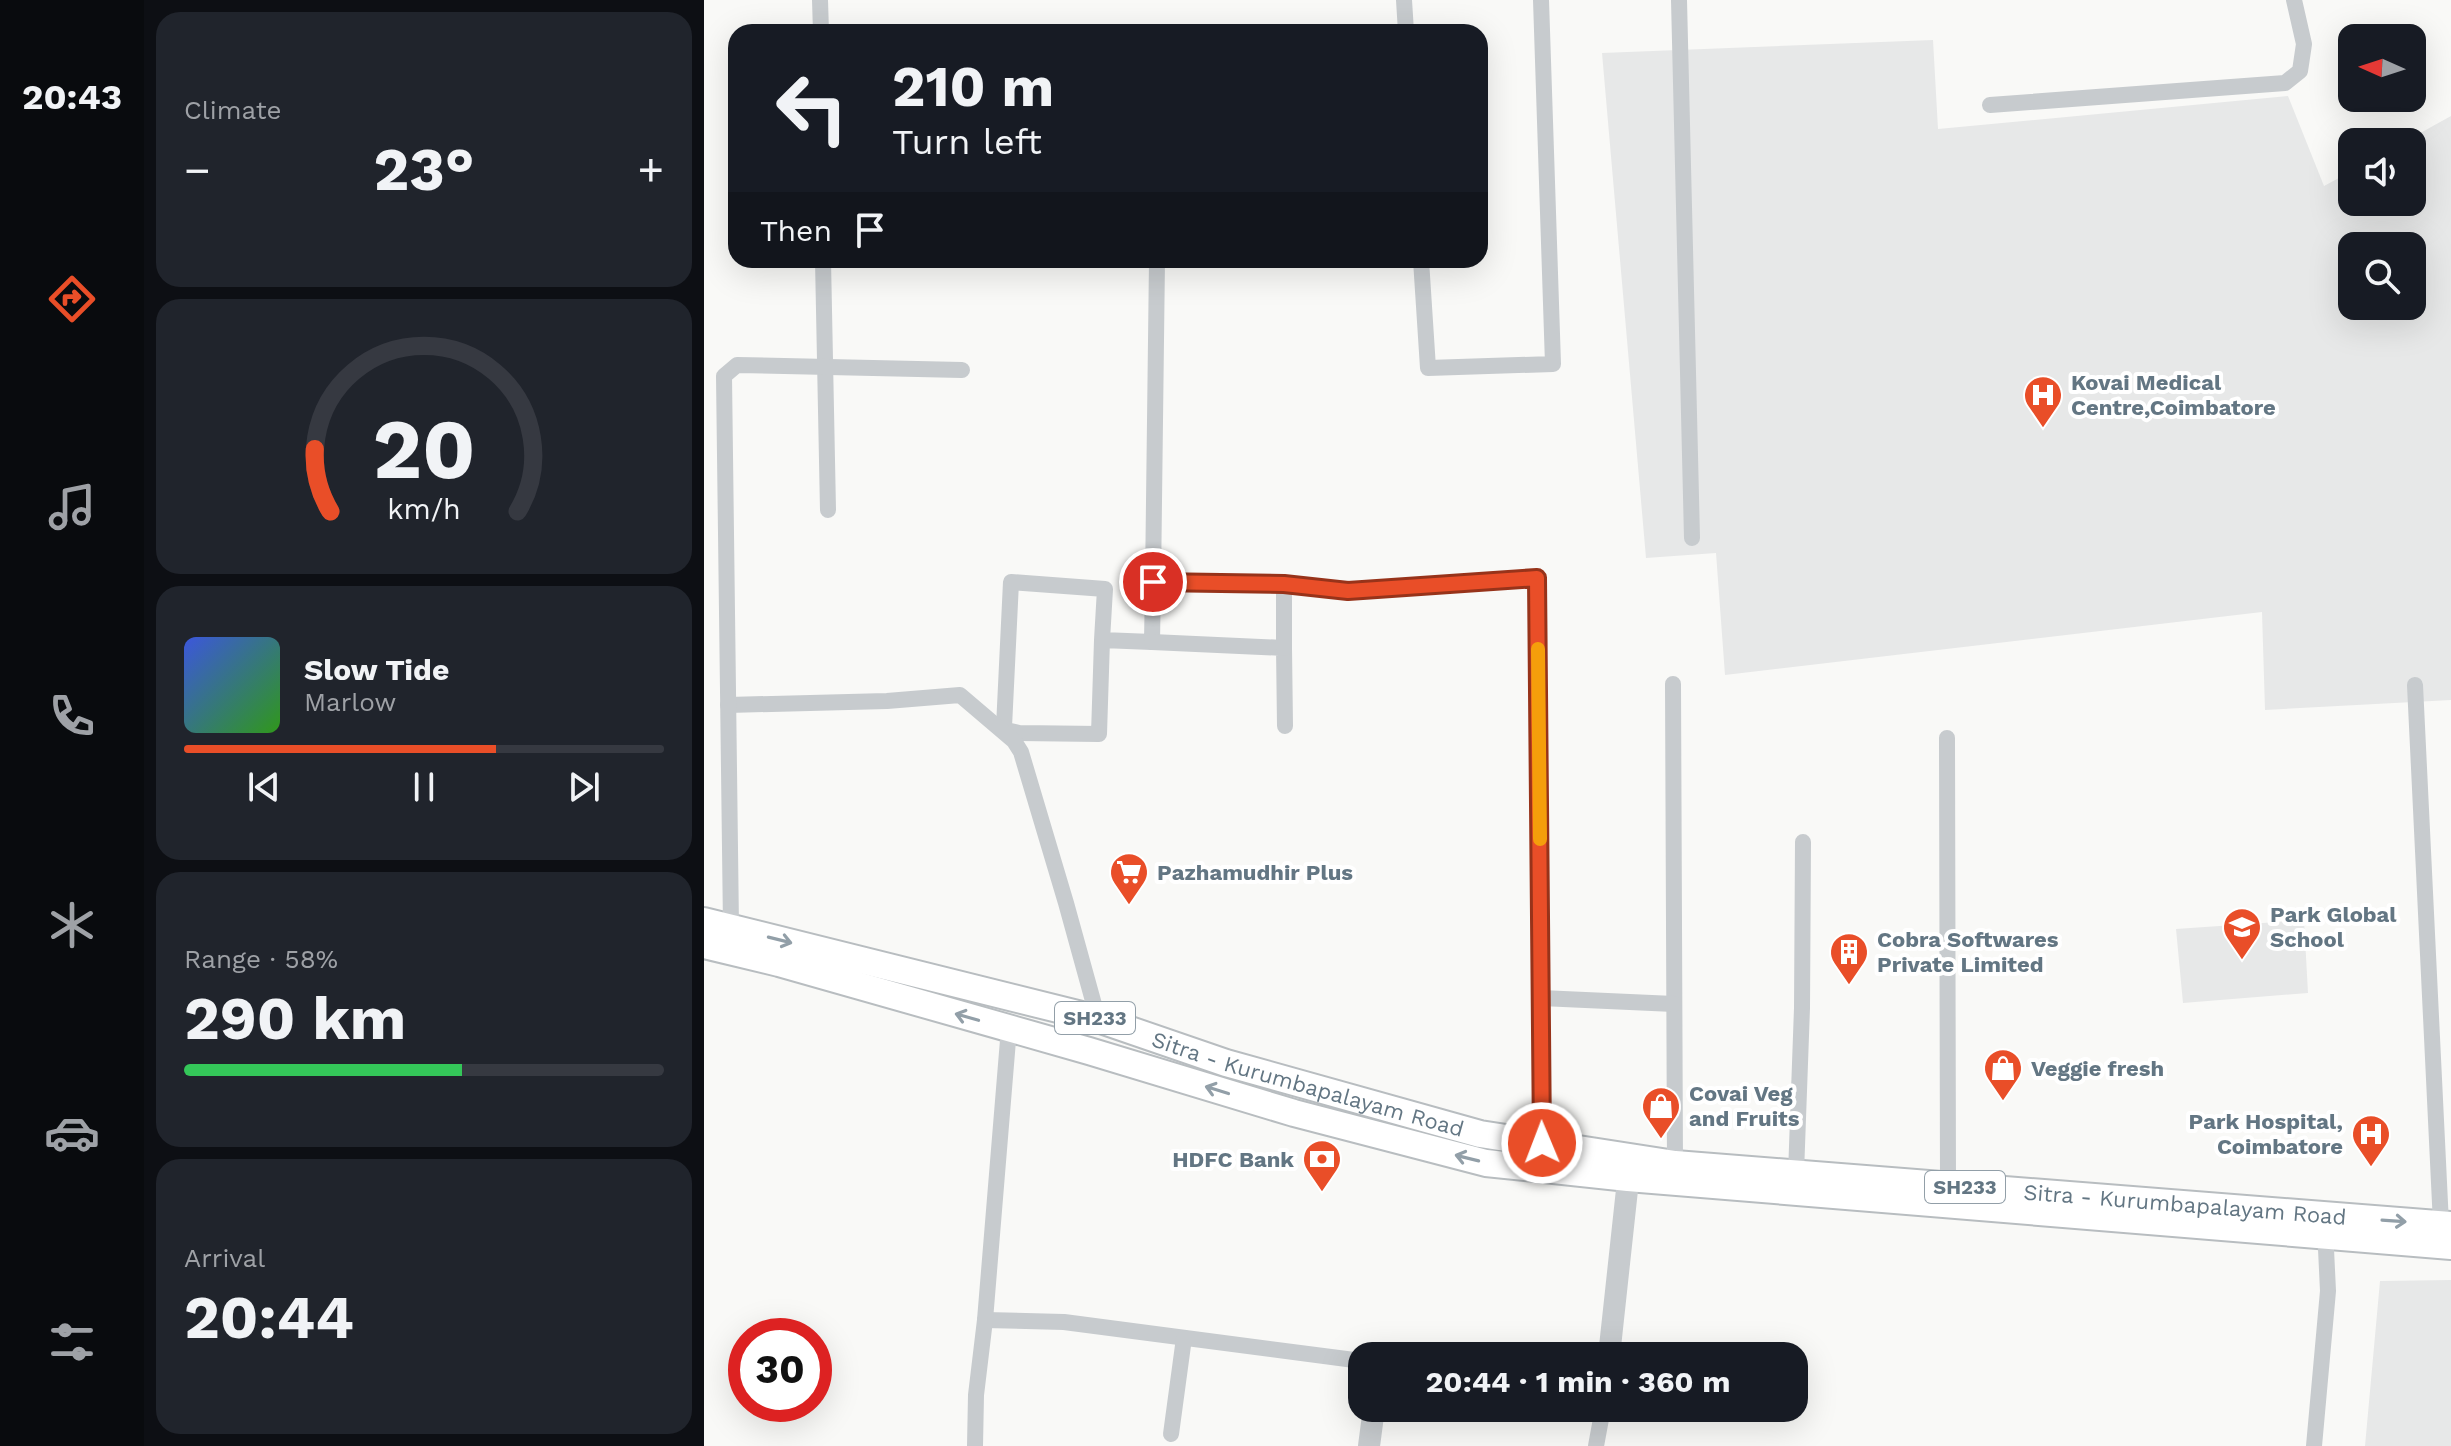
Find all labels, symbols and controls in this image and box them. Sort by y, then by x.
north arrow [2338,24,2426,112]
map controls [2338,24,2426,320]
text: 210 m [892,54,1054,120]
icon: left [760,56,864,160]
text: 20:43 [22,76,122,118]
text: Climate [184,95,282,125]
text: Turn left [892,121,1042,163]
button: sound [2338,128,2426,216]
text: 23° [373,134,475,205]
text: − [184,144,211,196]
text: + [637,144,664,196]
icon: arrive [848,208,892,252]
text: Then [760,213,832,248]
button: search [2338,232,2426,320]
icon: directions [44,271,100,327]
place label: Kovai Medical Centre,Coimbatore [2071,370,2276,420]
hospital icon: Kovai Medical Centre,Coimbatore [2022,374,2064,429]
text: 20 [372,401,476,498]
icon: music [44,479,100,535]
text: km/h [387,492,461,526]
pin [1119,548,1187,616]
icon: arrive [1131,560,1175,604]
text: Slow Tide [304,652,449,687]
text: Marlow [304,687,396,717]
icon: phone [44,688,100,744]
icon: previous [242,765,286,809]
icon: pause [402,765,446,809]
icon: next [562,765,606,809]
supermarket icon: Pazhamudhir Plus [1108,851,1150,906]
place label: Pazhamudhir Plus [1157,860,1353,885]
icon: climate [44,897,100,953]
place label: Park Global School [2270,902,2397,952]
school or university icon: Park Global School [2221,906,2263,961]
place label: Cobra Softwares Private Limited [1877,927,2059,977]
building icon: Cobra Softwares Private Limited [1828,931,1870,986]
one-way arrow [766,933,792,948]
text: Range · 58% [184,944,338,974]
text: 290 km [184,983,406,1054]
road number: SH233 [1055,1002,1135,1034]
one-way arrow [955,1008,981,1023]
street label: Sitra - Kurumbapalayam Road [1149,1027,1467,1142]
shop icon: Veggie fresh [1982,1047,2024,1102]
place label: Veggie fresh [2031,1056,2164,1081]
place label: Covai Veg and Fruits [1689,1081,1800,1131]
one-way arrow [1204,1082,1230,1097]
shop icon: Covai Veg and Fruits [1640,1085,1682,1140]
position arrow [1500,1101,1584,1185]
icon: car [44,1105,100,1161]
place label: Park Hospital, Coimbatore [2189,1109,2343,1159]
hospital icon: Park Hospital, Coimbatore [2350,1113,2392,1168]
bank icon: HDFC Bank [1301,1138,1343,1193]
place label: HDFC Bank [1172,1147,1294,1172]
one-way arrow [1455,1150,1481,1165]
road number: SH233 [1925,1171,2005,1203]
street label: Sitra - Kurumbapalayam Road [2023,1179,2347,1230]
one-way arrow [2380,1214,2407,1229]
text: Arrival [184,1243,265,1273]
text: 20:44 [184,1282,354,1353]
icon: filters [44,1314,100,1370]
speed limit sign: 30 [728,1318,832,1422]
text: 20:44 · 1 min · 360 m [1425,1364,1731,1399]

